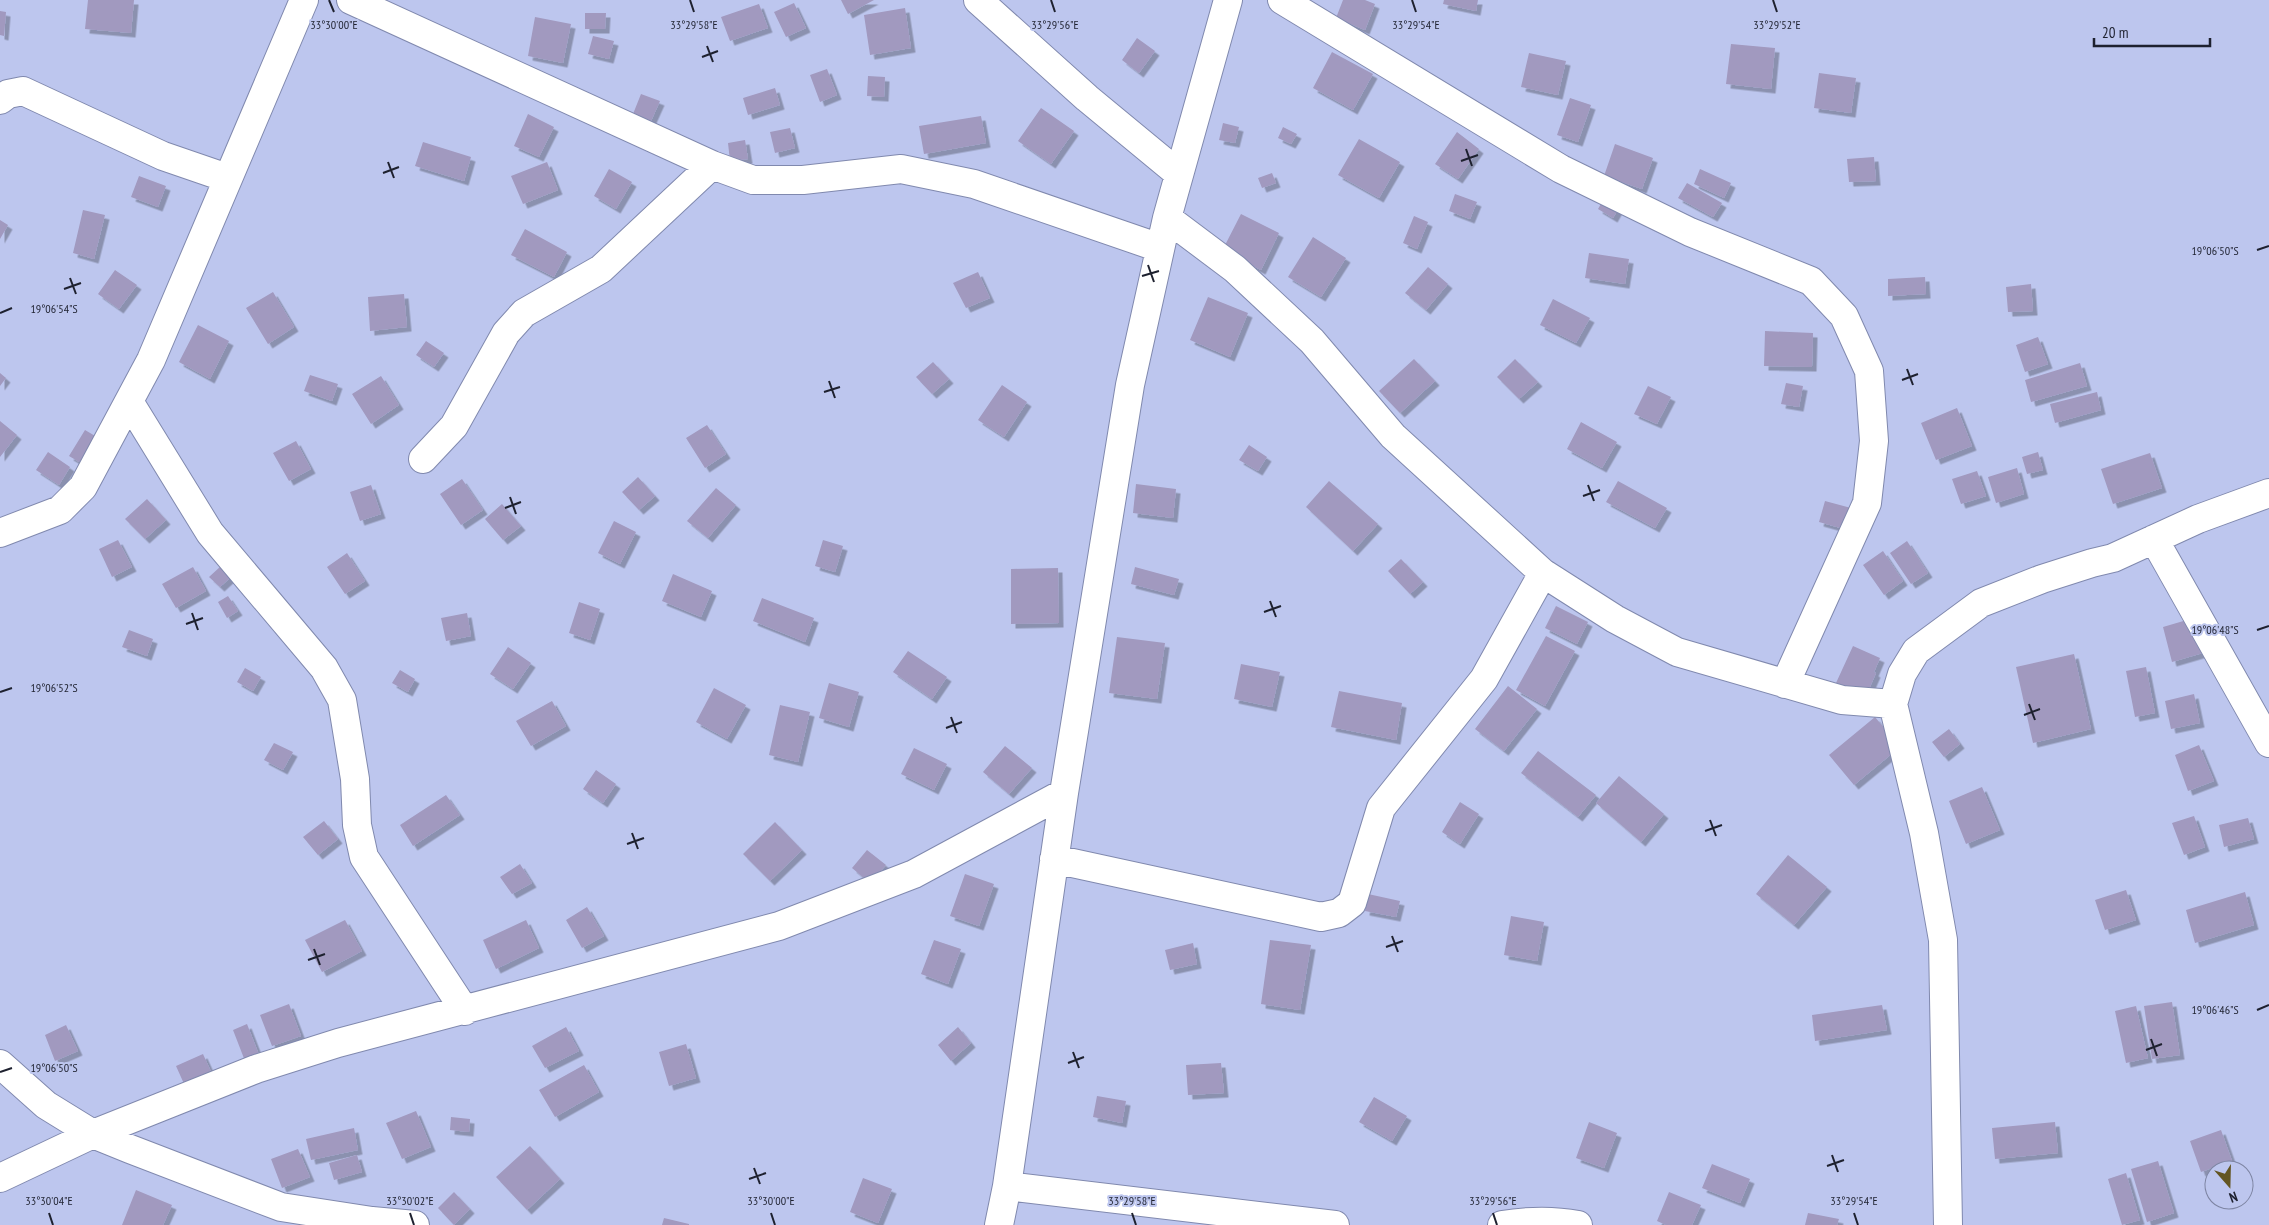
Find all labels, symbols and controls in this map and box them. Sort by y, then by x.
scale bar [2094,15,2210,47]
text: 33°30'00"E [310,17,358,32]
text: 33°29'58"E [670,17,718,32]
text: 33°29'56"E [1031,17,1079,32]
text: 33°29'54"E [1392,17,1440,32]
text: 33°29'52"E [1753,17,1801,32]
text: 20 m [2102,23,2128,42]
text: 19°06'50"S [2191,243,2239,258]
text: 19°06'54"S [30,301,78,316]
text: 19°06'48"S [2191,622,2239,637]
text: 19°06'52"S [30,680,78,695]
text: 19°06'46"S [2191,1002,2239,1017]
text: 19°06'50"S [30,1060,78,1075]
north arrow [2204,1160,2254,1210]
text: N [2227,1187,2240,1207]
text: 33°30'04"E [25,1193,73,1208]
text: 33°30'02"E [386,1193,434,1208]
text: 33°30'00"E [747,1193,795,1208]
text: 33°29'58"E [1108,1193,1156,1208]
text: 33°29'56"E [1469,1193,1517,1208]
text: 33°29'54"E [1830,1193,1878,1208]

